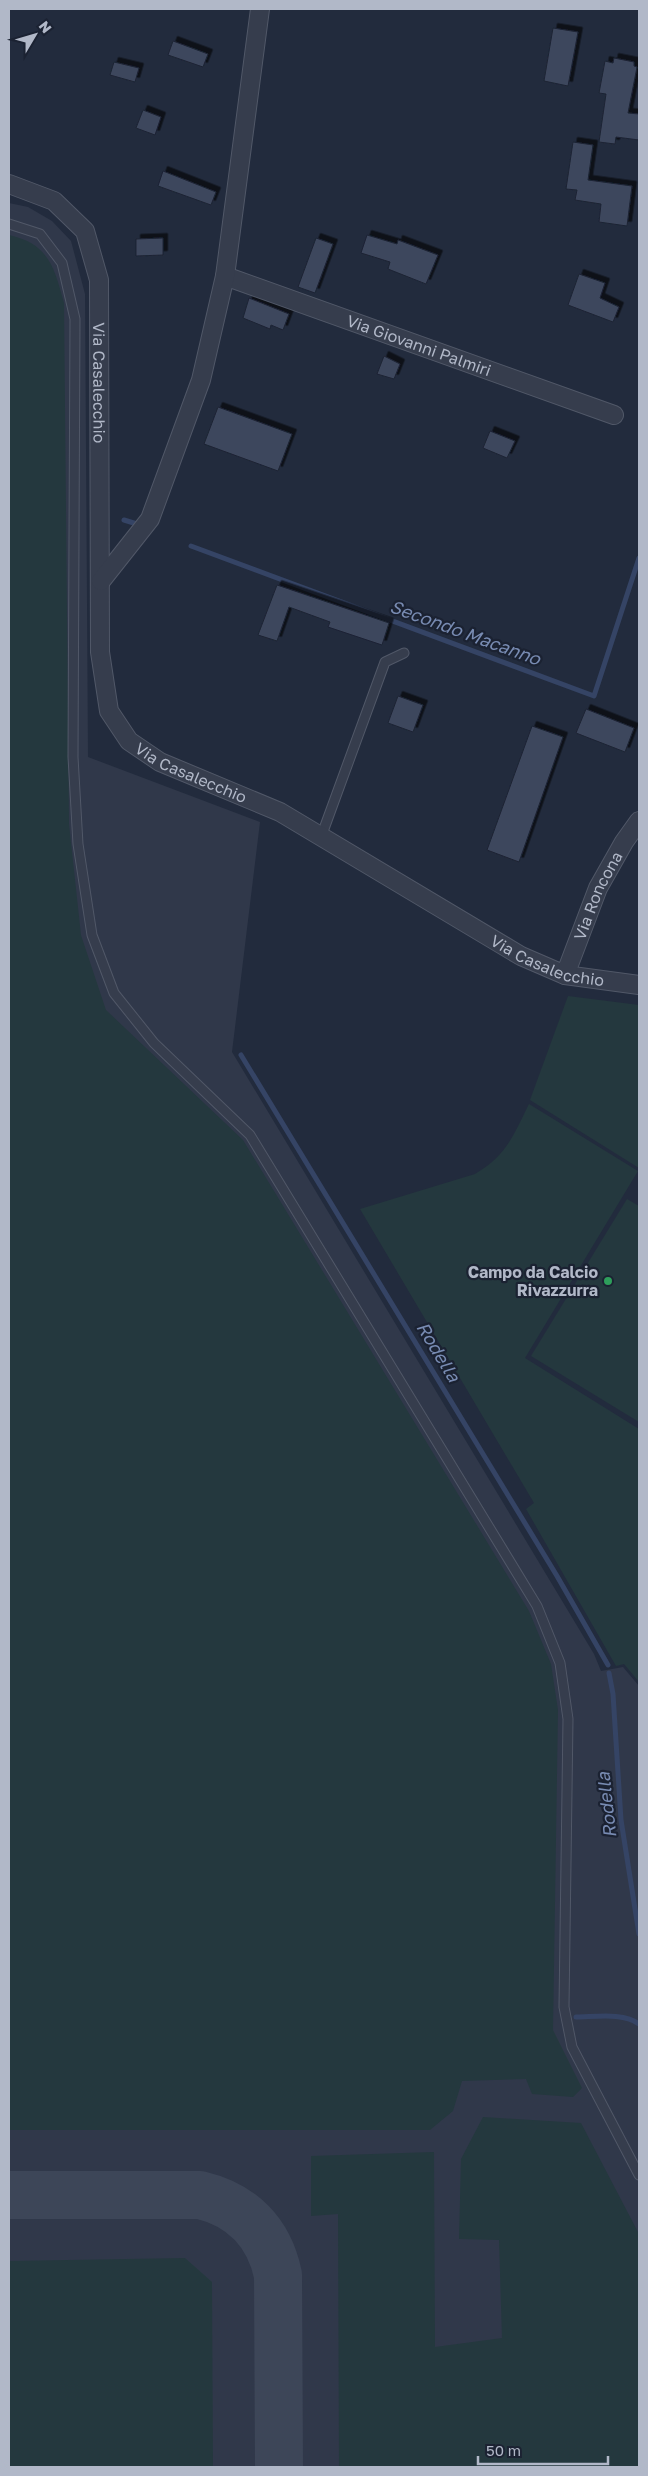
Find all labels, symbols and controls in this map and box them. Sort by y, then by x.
north arrow [10,10,60,60]
text: N [36,17,56,36]
street label: Via Giovanni Palmiri [344,310,494,380]
street label: Via Casalecchio [89,322,109,443]
water label: Secondo Macanno [387,595,545,670]
street label: Via Casalecchio [131,738,250,807]
street label: Via Roncona [569,848,627,943]
street label: Via Casalecchio [487,930,605,990]
place label: Campo da Calcio Rivazzurra [468,1262,598,1300]
marker: Campo da Calcio Rivazzurra [602,1275,614,1287]
water label: Rodella [412,1318,466,1386]
water label: Rodella [592,1770,620,1839]
scale bar [478,2434,608,2466]
text: 50 m [486,2441,521,2459]

